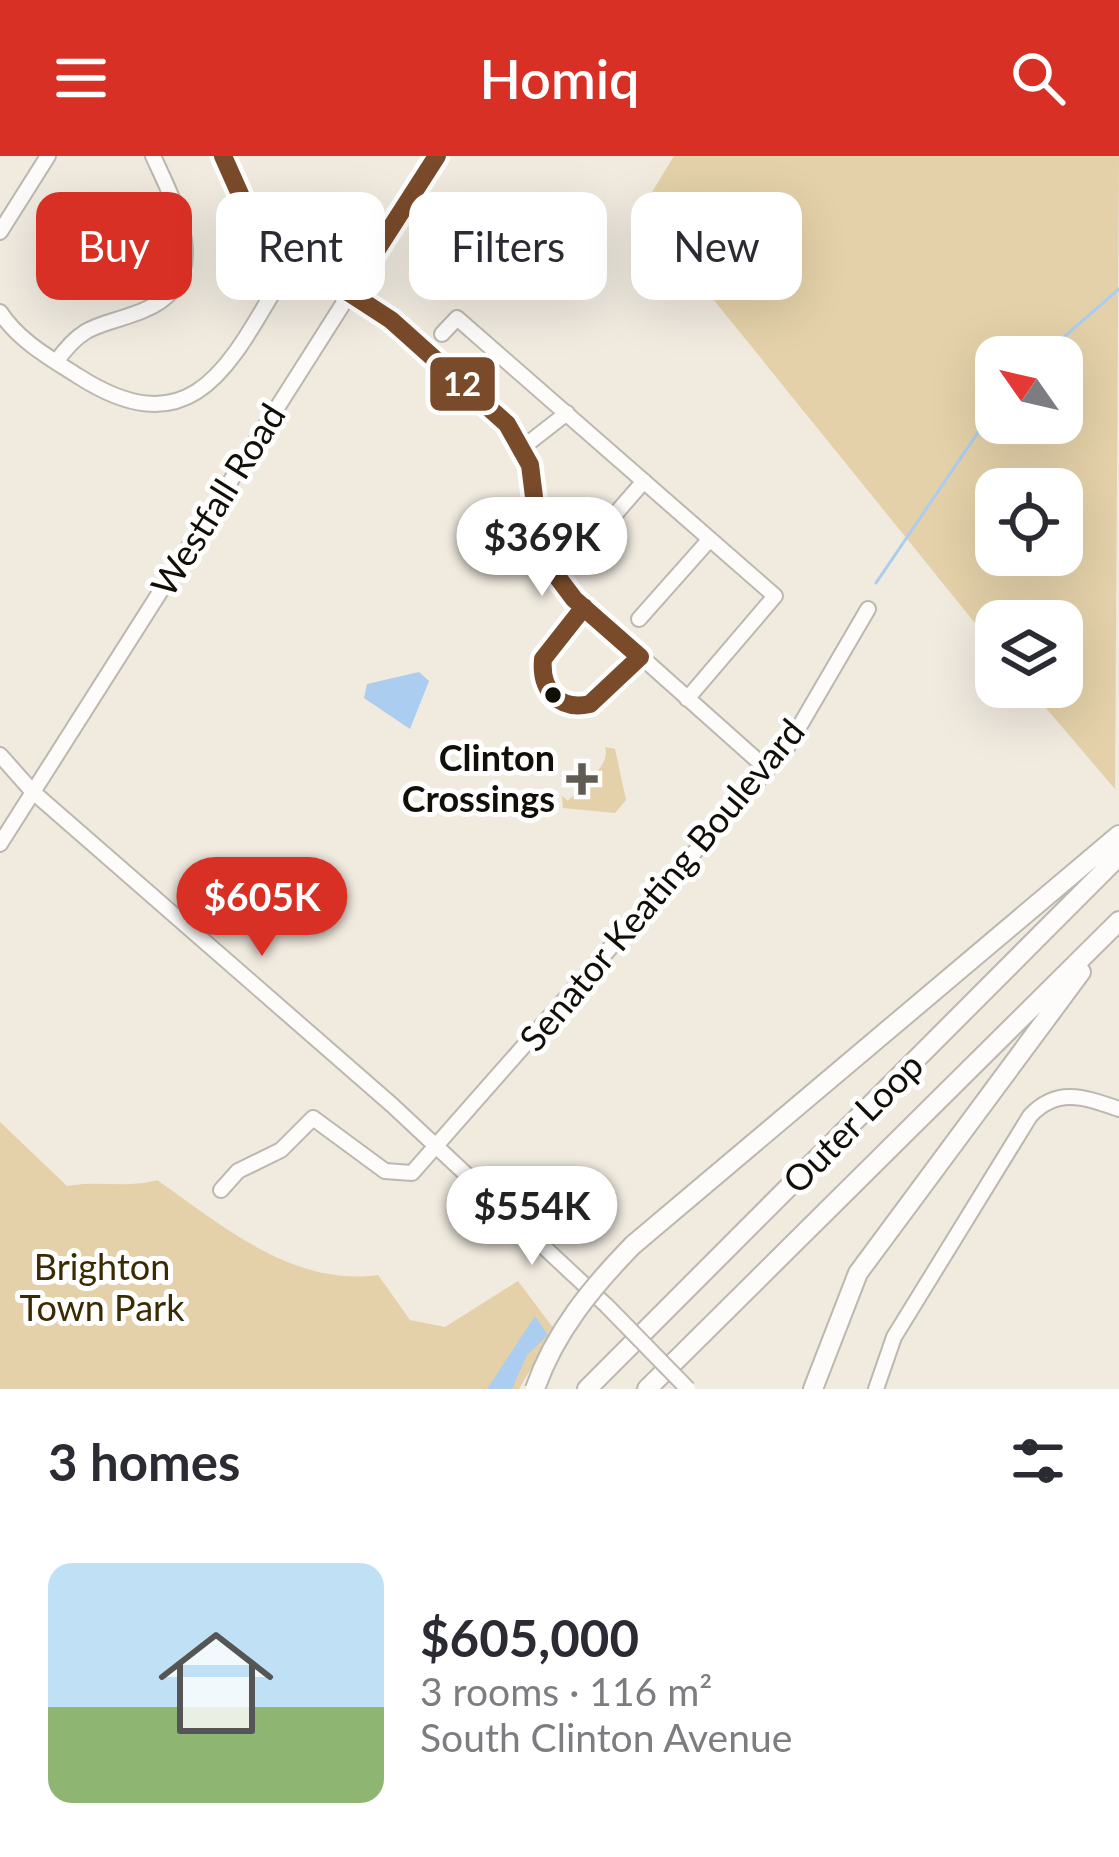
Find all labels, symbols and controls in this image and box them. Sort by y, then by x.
icon: menu [48,45,114,111]
icon: search [1005,45,1071,111]
text: Homiq [479,46,640,111]
chip: Buy [36,192,192,300]
chip: Rent [216,192,385,300]
chip: Filters [409,192,607,300]
chip: New [631,192,802,300]
north arrow [975,336,1083,444]
map controls [975,336,1083,708]
line badge: 12 [428,355,497,413]
text: 12 [443,363,481,403]
street label: Westfall Road [141,395,294,604]
button: locate [975,468,1083,576]
pin: $369K [458,497,626,599]
text: $369K [483,513,601,559]
button: layers [975,600,1083,708]
unlabelled marker [542,684,564,706]
street label: Senator Keating Boulevard [510,710,813,1059]
place label: Clinton Crossings [402,735,555,820]
marker: Clinton Crossings [566,763,598,795]
pin: $605K [178,857,346,959]
text: $605K [203,873,321,919]
street label: Outer Loop [773,1043,932,1202]
pin: $554K [448,1166,616,1268]
text: $554K [473,1182,591,1228]
park label: Brighton Town Park [20,1244,185,1329]
icon: filters [1005,1428,1071,1494]
text: 3 homes [48,1431,240,1492]
text: $605,000 [420,1607,639,1668]
icon: home [144,1611,288,1755]
text: 3 rooms · 116 m² [420,1668,712,1714]
text: South Clinton Avenue [420,1714,792,1760]

